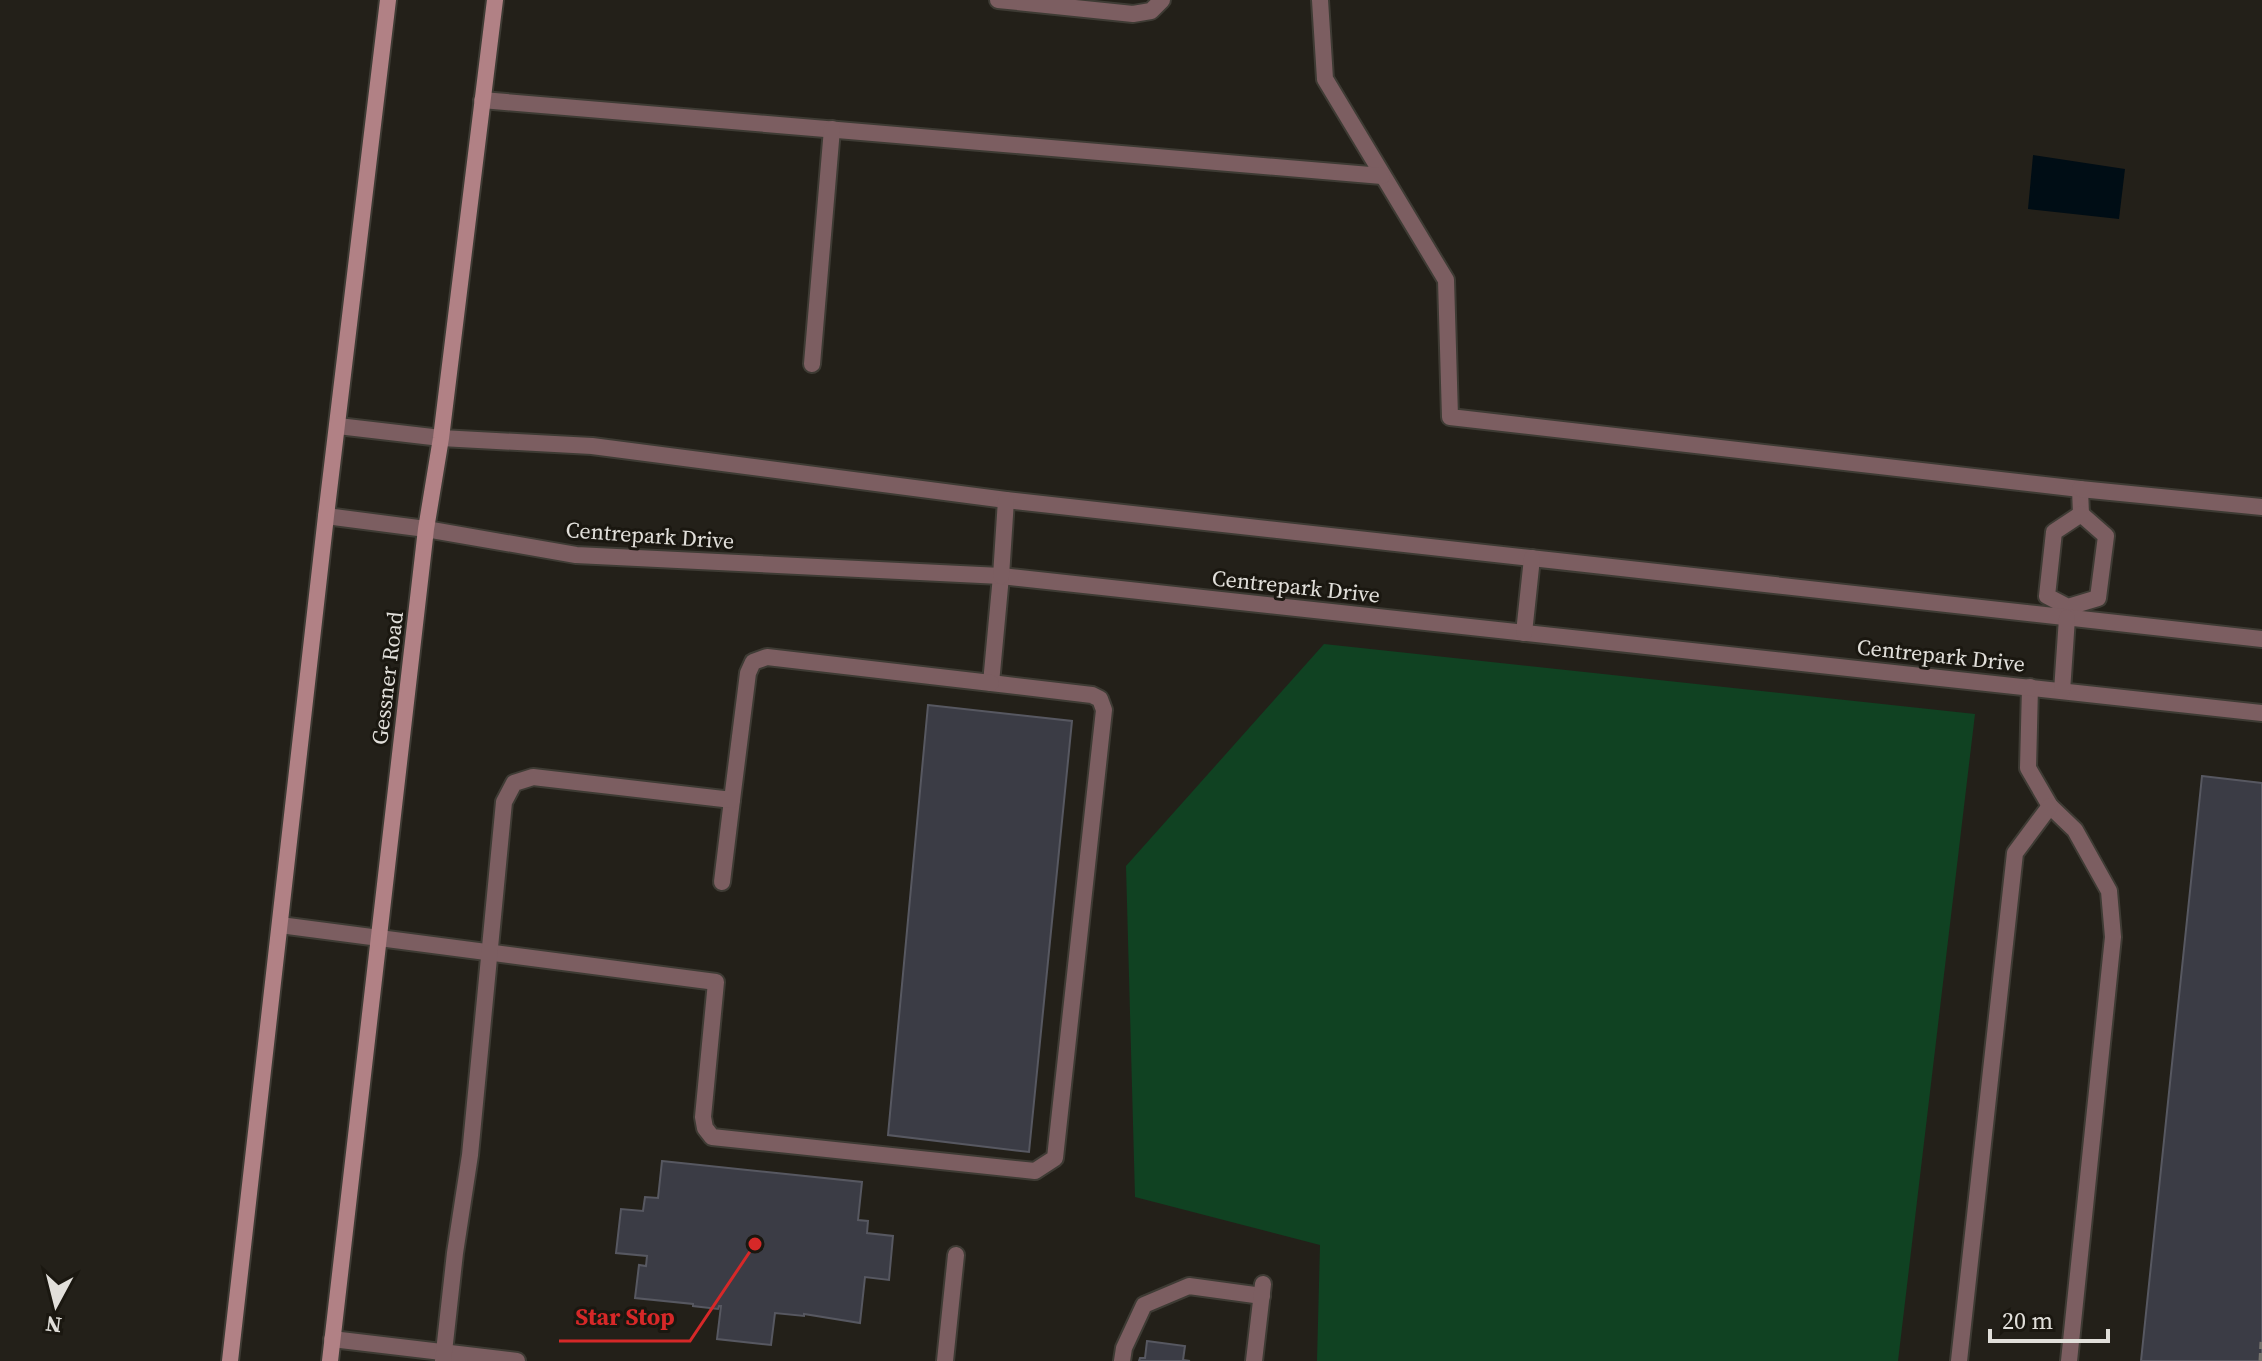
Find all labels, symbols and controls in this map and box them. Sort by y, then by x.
street label: Centrepark Drive [565,514,735,556]
street label: Centrepark Drive [1211,562,1381,610]
street label: Gessner Road [364,609,410,746]
street label: Centrepark Drive [1856,631,2026,679]
north arrow [16,1265,96,1345]
callout: Star Stop [559,1293,690,1341]
scale bar [1990,1293,2108,1343]
text: Star Stop [575,1300,675,1333]
text: 20 m [2002,1304,2053,1337]
text: N [44,1309,63,1341]

